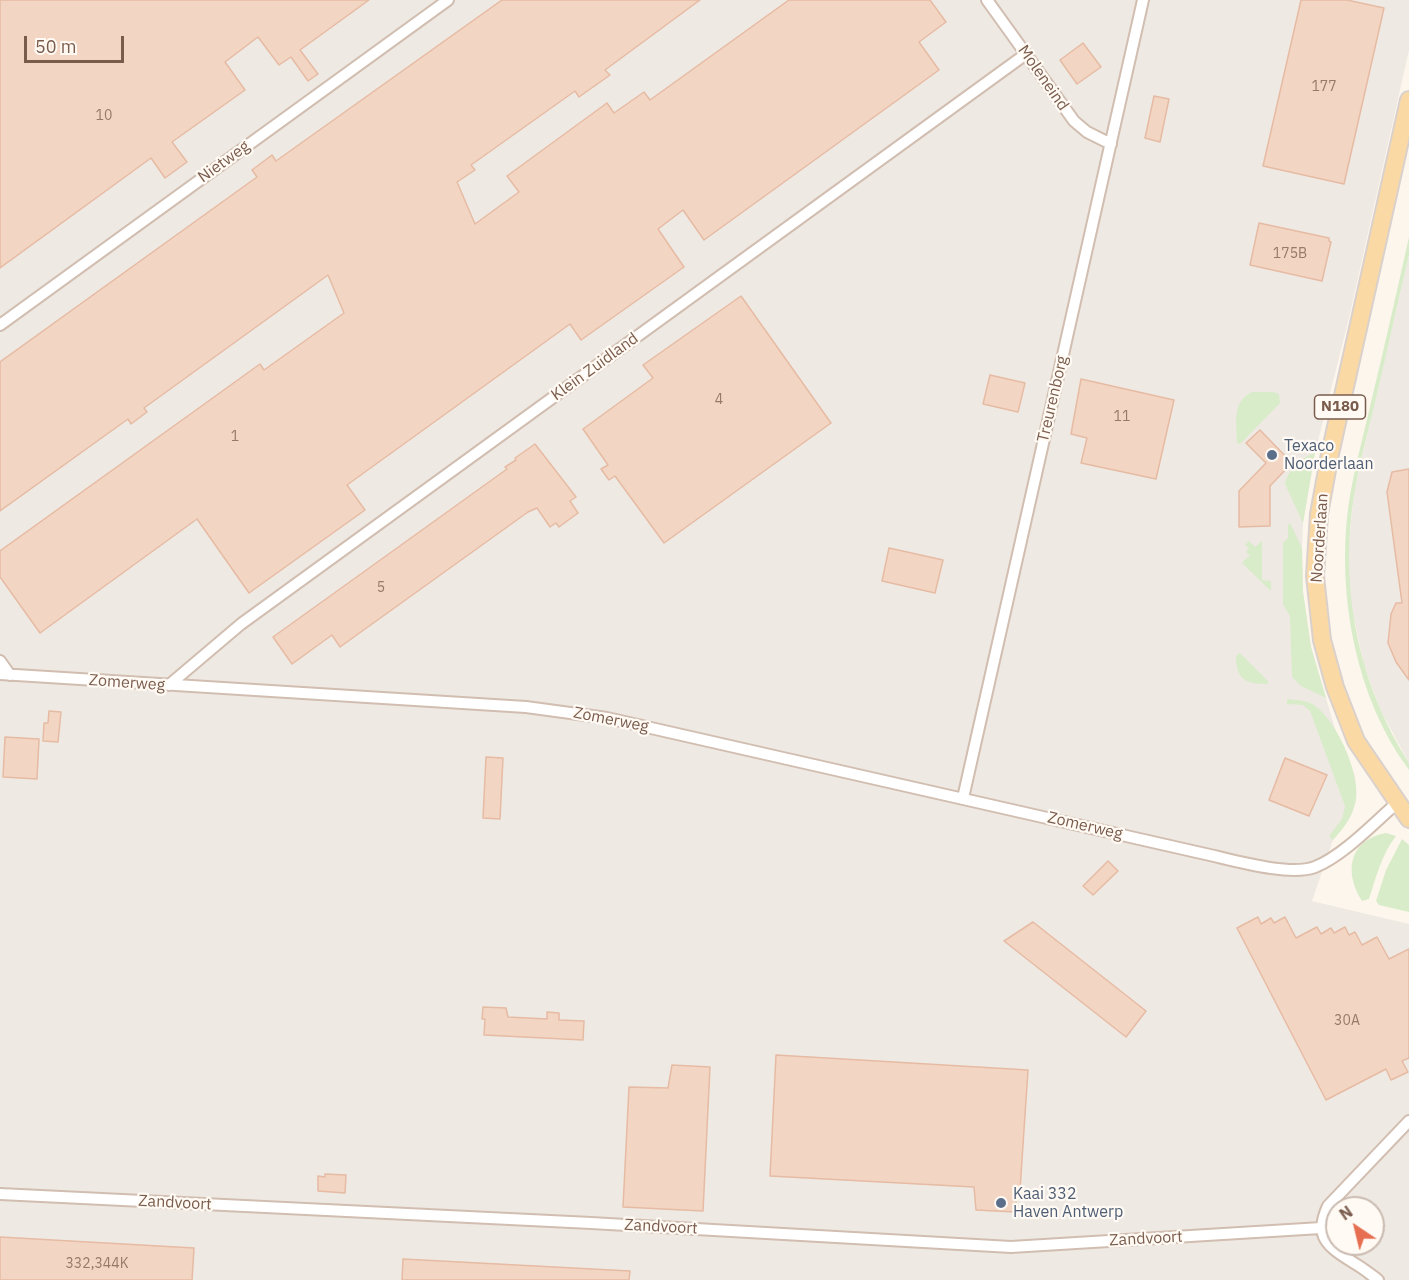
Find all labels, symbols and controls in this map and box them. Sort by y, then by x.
scale bar [27,24,128,62]
text: 50 m [35,35,77,58]
street label: Moleneind [1014,42,1072,114]
house number: 177 [1311,79,1337,95]
house number: 10 [96,108,112,124]
street label: Nietweg [194,137,254,187]
house number: 175B [1273,246,1307,262]
street label: Klein Zuidland [548,329,642,405]
street label: Treurenborg [1034,354,1072,444]
house number: 4 [715,392,723,408]
road number: N180 [1314,395,1366,419]
house number: 11 [1114,409,1130,425]
house number: 1 [231,429,239,445]
place label: Texaco Noorderlaan [1284,436,1373,474]
marker: Texaco Noorderlaan [1265,448,1279,462]
street label: Noorderlaan [1307,493,1333,583]
house number: 5 [377,580,385,596]
street label: Zomerweg [88,671,166,695]
street label: Zomerweg [572,703,650,737]
street label: Zomerweg [1046,808,1124,844]
house number: 30A [1334,1013,1360,1029]
place label: Kaai 332 Haven Antwerp [1013,1184,1123,1222]
street label: Zandvoort [138,1191,212,1215]
marker: Kaai 332 Haven Antwerp [994,1196,1008,1210]
north arrow [1325,1196,1385,1256]
text: N [1335,1201,1356,1224]
street label: Zandvoort [624,1215,698,1239]
street label: Zandvoort [1109,1227,1183,1251]
house number: 332,344K [65,1256,129,1272]

